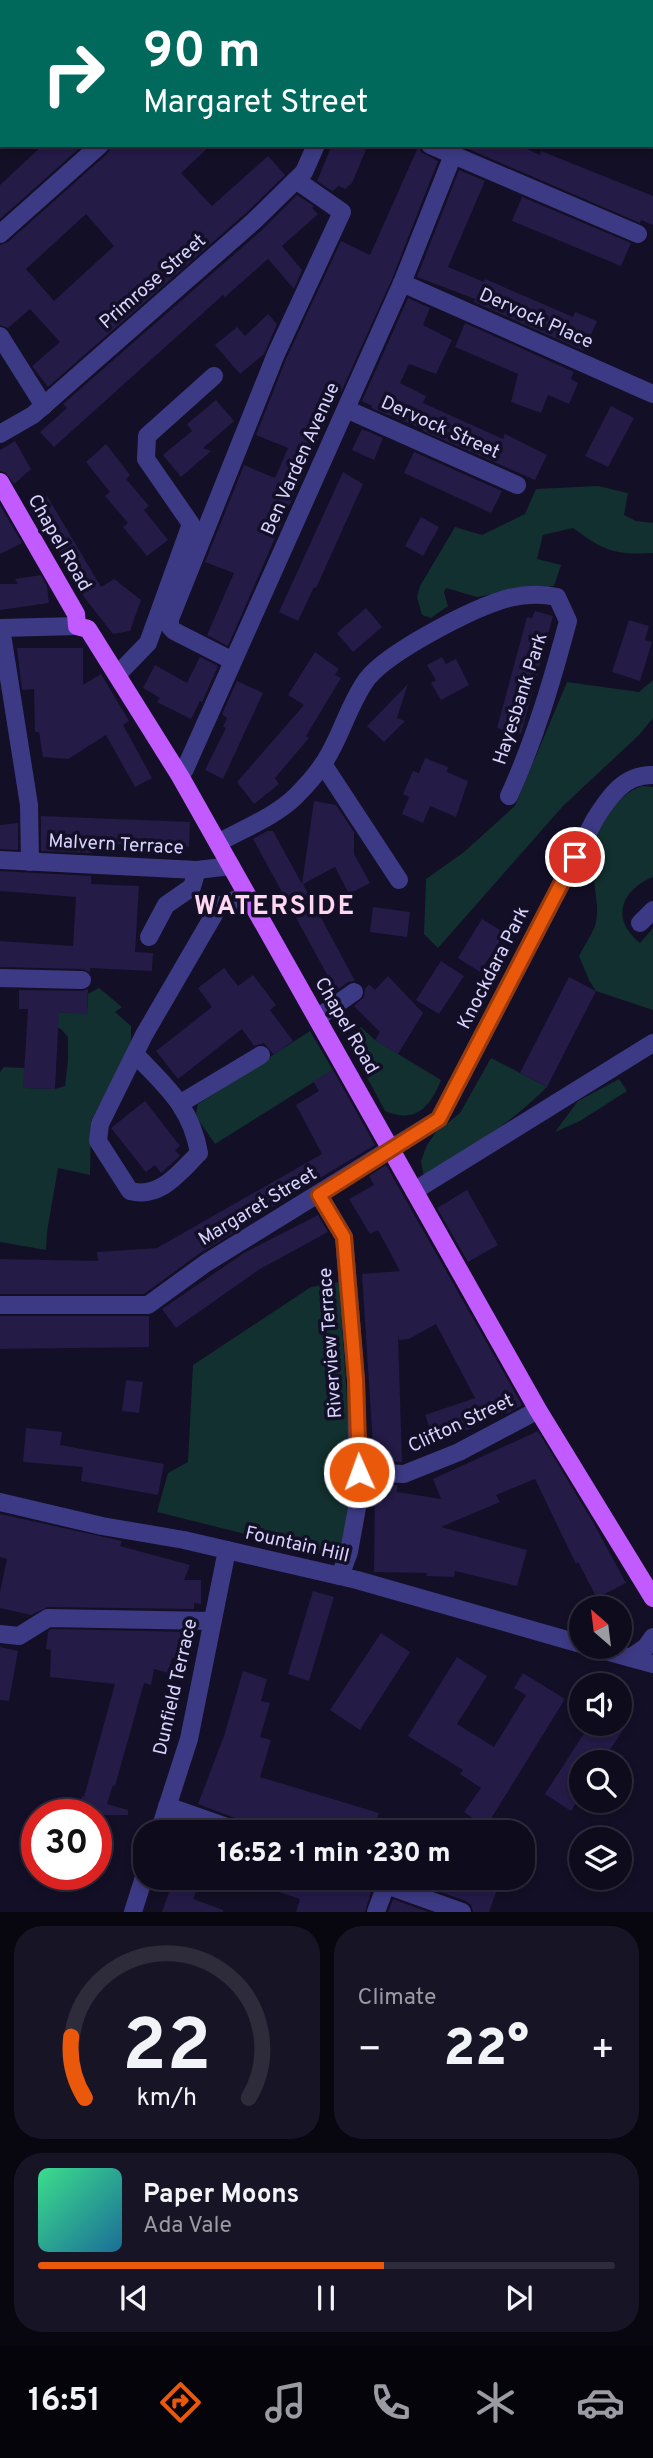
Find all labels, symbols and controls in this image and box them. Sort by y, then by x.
text: 90 m [143,23,261,85]
icon: right [28,28,119,119]
text: Margaret Street [143,84,368,124]
street label: Primrose Street [95,229,211,335]
street label: Dervock Place [475,283,597,355]
street label: Ben Varden Avenue [257,379,345,539]
street label: Dervock Street [377,391,503,465]
street label: Chapel Road [22,490,96,596]
street label: Hayesbank Park [488,630,554,768]
pin [545,827,605,887]
street label: Malvern Terrace [48,829,184,861]
icon: arrive [556,838,594,876]
district label: WATERSIDE [194,891,356,924]
street label: Knockdara Park [453,902,535,1034]
street label: Chapel Road [309,973,383,1079]
street label: Margaret Street [194,1162,322,1252]
street label: Riverview Terrace [314,1267,348,1419]
street label: Clifton Street [404,1389,518,1459]
position arrow [322,1435,396,1509]
street label: Fountain Hill [243,1521,351,1569]
north arrow [569,1596,632,1659]
map controls [569,1596,632,1890]
street label: Dunfield Terrace [149,1616,203,1758]
button: sound [569,1673,632,1736]
button: search [569,1750,632,1813]
speed limit sign: 30 [21,1799,112,1890]
button: layers [569,1827,632,1890]
text: 16:52 · 1 min · 230 m [218,1838,450,1871]
text: Climate [358,1984,436,2013]
text: 22 [122,2005,211,2097]
text: 22° [444,2018,529,2084]
text: − [358,2027,382,2076]
text: + [590,2027,615,2076]
text: km/h [136,2083,197,2115]
text: Paper Moons [143,2179,299,2212]
text: Ada Vale [143,2212,232,2241]
icon: previous [115,2279,153,2317]
icon: pause [307,2279,345,2317]
icon: next [500,2279,538,2317]
icon: directions [156,2378,205,2427]
icon: music [261,2378,310,2427]
icon: phone [366,2378,415,2427]
icon: climate [471,2378,520,2427]
icon: car [576,2378,625,2427]
text: 16:51 [28,2382,101,2422]

